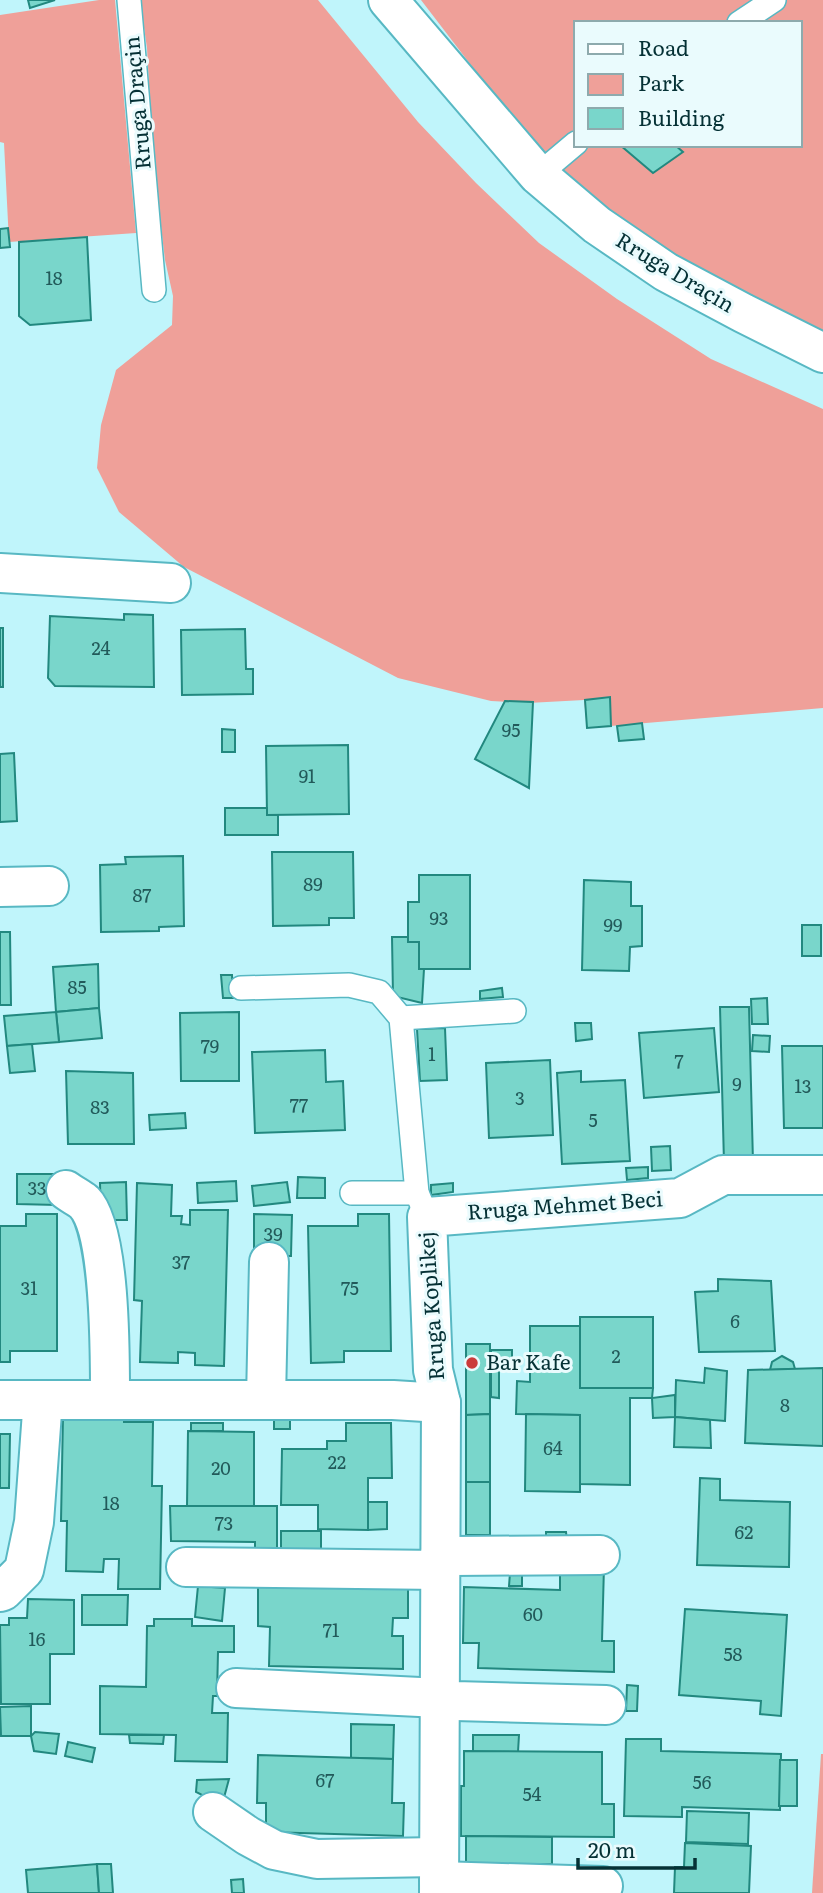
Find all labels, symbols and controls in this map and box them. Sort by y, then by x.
legend [574,21,802,147]
text: Road [638,31,689,62]
street label: Rruga Draçin [114,35,157,171]
text: Park [638,66,684,97]
text: Building [638,101,725,132]
street label: Rruga Draçin [611,223,742,319]
house number: 18 [45,264,63,291]
house number: 24 [91,634,111,661]
house number: 95 [502,716,520,743]
house number: 91 [299,762,315,789]
house number: 89 [303,870,323,897]
house number: 87 [133,881,151,908]
house number: 93 [429,904,449,931]
house number: 99 [604,911,622,938]
house number: 85 [67,973,87,1000]
house number: 79 [201,1032,219,1059]
house number: 1 [428,1040,436,1067]
house number: 7 [674,1047,684,1074]
house number: 9 [732,1070,742,1097]
house number: 13 [794,1072,812,1099]
house number: 3 [515,1084,525,1111]
house number: 77 [290,1091,308,1118]
house number: 83 [90,1093,110,1120]
house number: 5 [588,1106,598,1133]
house number: 33 [28,1174,46,1201]
street label: Rruga Mehmet Beci [466,1181,664,1226]
house number: 39 [263,1220,283,1247]
street label: Rruga Koplikej [409,1231,450,1382]
house number: 37 [172,1248,190,1275]
house number: 31 [20,1274,38,1301]
house number: 75 [341,1274,359,1301]
house number: 6 [730,1307,740,1334]
house number: 2 [611,1342,621,1369]
place label: Bar Kafe [486,1345,571,1376]
marker: Bar Kafe [464,1355,480,1371]
house number: 8 [780,1391,790,1418]
house number: 64 [543,1434,563,1461]
house number: 22 [328,1448,346,1475]
house number: 20 [211,1454,231,1481]
house number: 18 [102,1489,120,1516]
house number: 73 [215,1509,233,1536]
house number: 62 [735,1518,753,1545]
house number: 60 [523,1600,543,1627]
house number: 71 [323,1616,339,1643]
house number: 16 [29,1625,46,1652]
house number: 58 [723,1640,743,1667]
house number: 67 [316,1766,334,1793]
house number: 56 [693,1768,712,1795]
house number: 54 [522,1780,542,1807]
scale bar [578,1826,695,1870]
text: 20 m [588,1833,635,1864]

